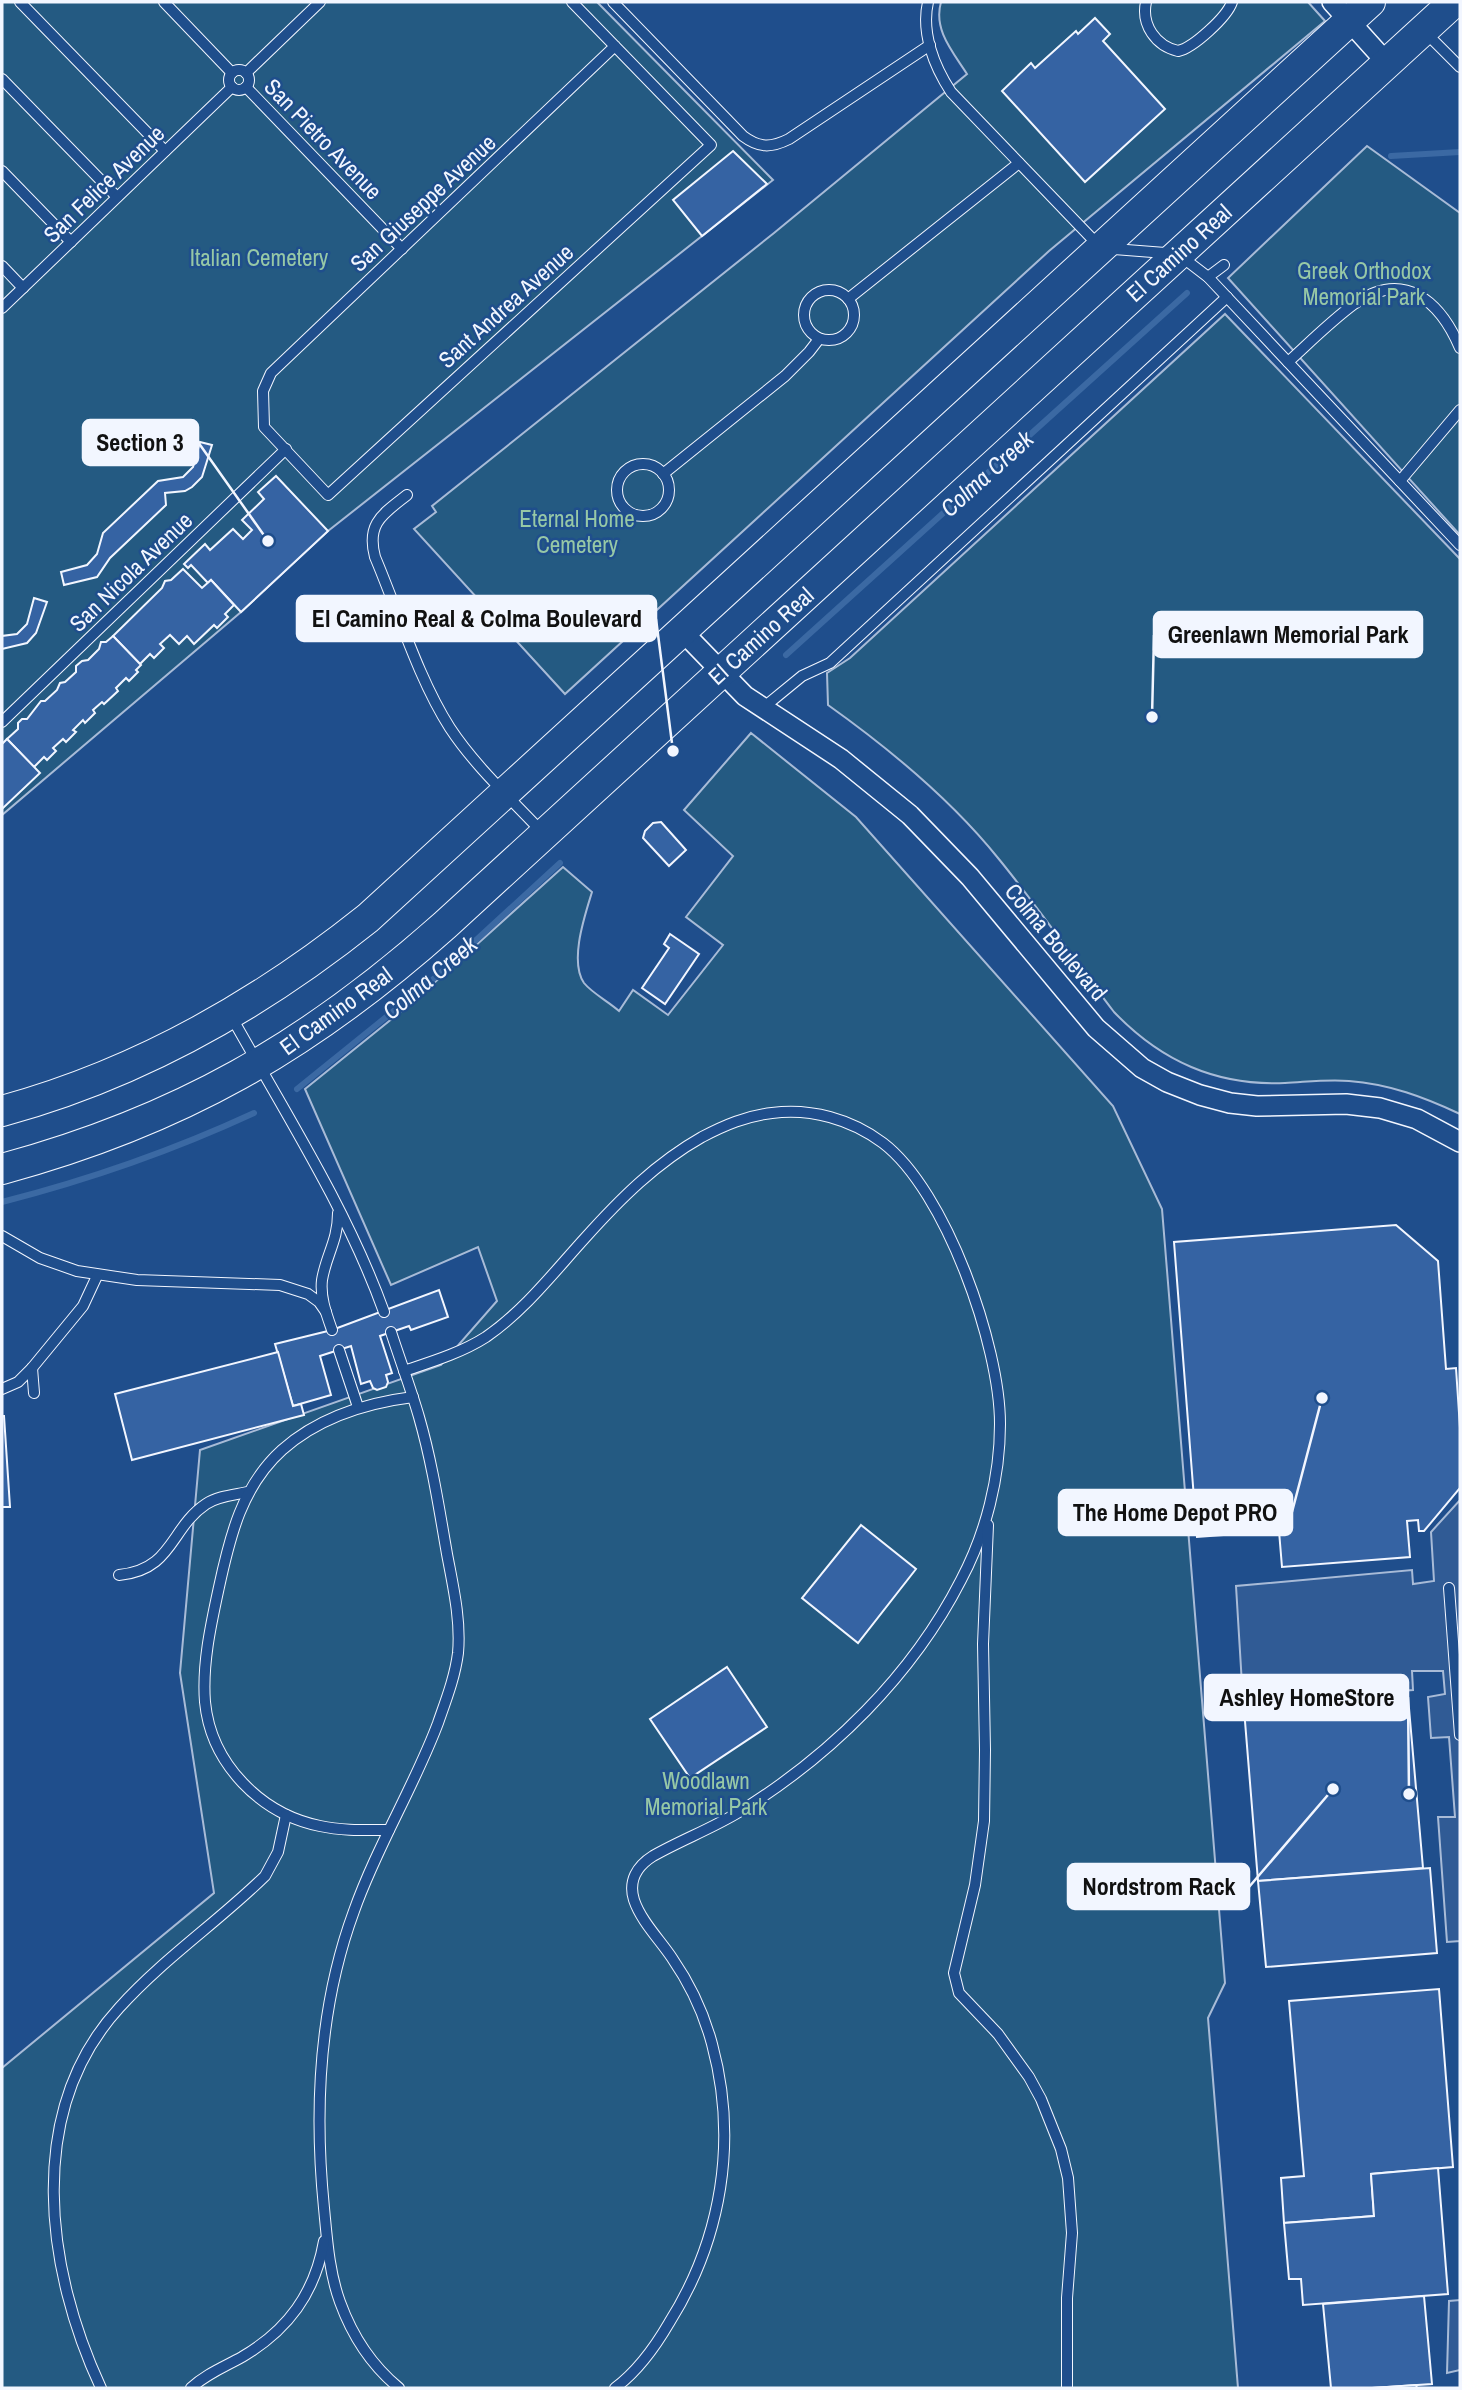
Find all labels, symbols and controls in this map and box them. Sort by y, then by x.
street label: San Pietro Avenue [258,71,389,206]
street label: San Felice Avenue [36,118,171,249]
street label: San Giuseppe Avenue [343,127,502,278]
street label: El Camino Real [1119,197,1238,308]
street label: Sant Andrea Avenue [431,237,580,375]
park label: Italian Cemetery [190,242,329,273]
park label: Greek Orthodox Memorial Park [1297,255,1432,312]
callout: Section 3 [83,420,198,465]
water label: Colma Creek [933,422,1041,524]
text: Section 3 [96,426,184,458]
park label: Eternal Home Cemetery [519,503,635,560]
street label: San Nicola Avenue [62,505,199,638]
street label: El Camino Real [701,580,820,691]
callout: El Camino Real & Colma Boulevard [297,596,656,641]
text: El Camino Real & Colma Boulevard [312,602,642,634]
callout: Greenlawn Memorial Park [1154,612,1422,657]
text: Greenlawn Memorial Park [1168,618,1408,650]
street label: Colma Boulevard [998,876,1115,1007]
water label: Colma Creek [375,927,485,1026]
street label: El Camino Real [273,959,398,1062]
callout: The Home Depot PRO [1059,1490,1292,1535]
text: The Home Depot PRO [1073,1496,1277,1528]
callout: Ashley HomeStore [1205,1675,1408,1720]
text: Ashley HomeStore [1220,1681,1395,1713]
park label: Woodlawn Memorial Park [645,1765,768,1822]
callout: Nordstrom Rack [1068,1864,1249,1909]
text: Nordstrom Rack [1082,1870,1236,1902]

